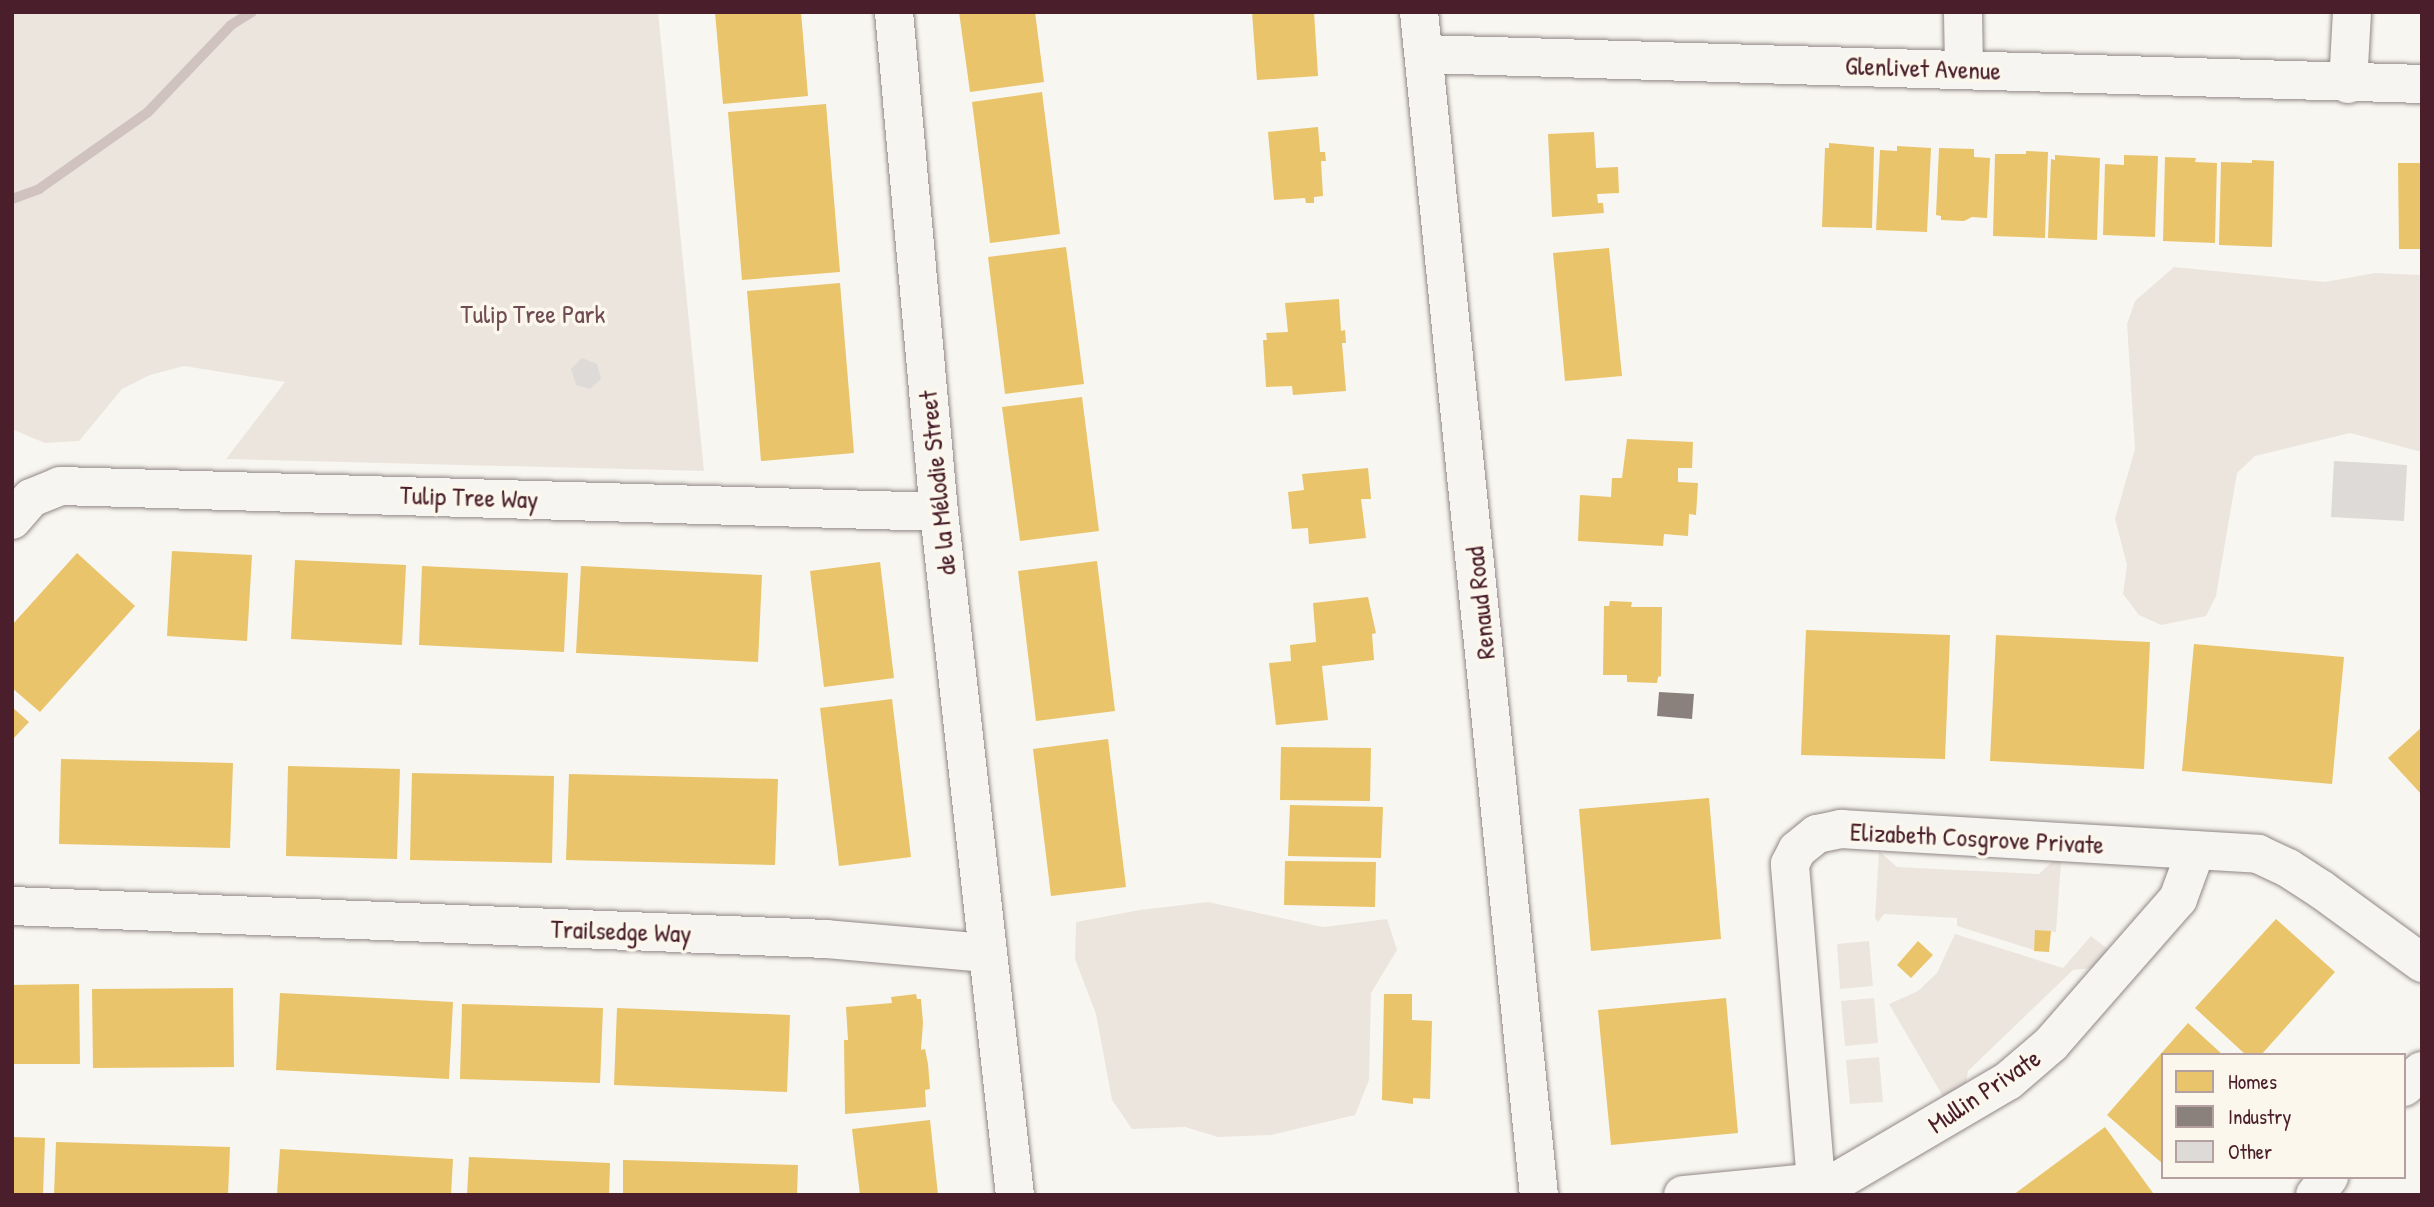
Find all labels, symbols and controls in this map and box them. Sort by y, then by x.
street label: Glenlivet Avenue [1845,50,2001,86]
park label: Tulip Tree Park [461,298,605,330]
street label: de la Mélodie Street [912,389,962,577]
street label: Tulip Tree Way [399,479,539,515]
street label: Renaud Road [1459,545,1501,661]
street label: Elizabeth Cosgrove Private [1849,816,2105,860]
street label: Trailsedge Way [550,913,692,949]
street label: Mullin Private [1922,1042,2046,1140]
legend [2161,1053,2406,1179]
text: Homes [2228,1067,2277,1096]
text: Industry [2228,1102,2291,1131]
text: Other [2228,1137,2272,1166]

